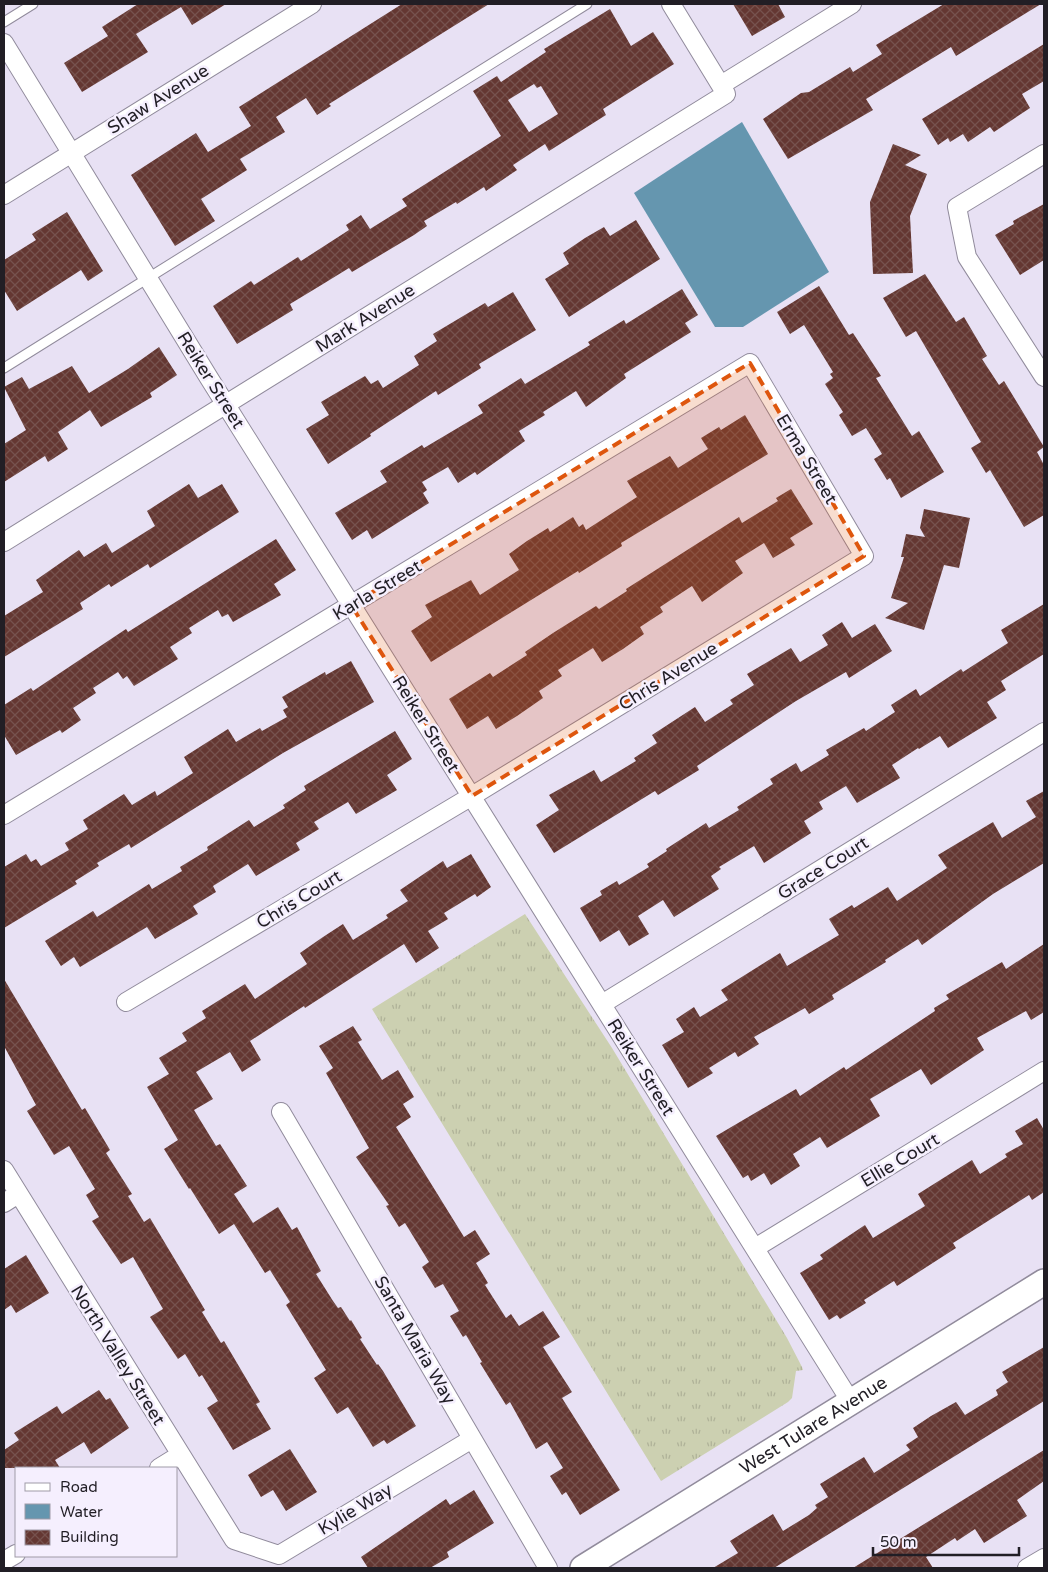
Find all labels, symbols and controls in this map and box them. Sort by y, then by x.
street label: Shaw Avenue [103,59,213,139]
street label: Mark Avenue [311,279,419,357]
street label: Reiker Street [172,327,250,433]
street label: Erma Street [772,410,843,508]
street label: Karla Street [329,555,426,625]
street label: Chris Avenue [614,637,722,715]
street label: Reiker Street [387,671,465,777]
street label: Grace Court [774,831,873,905]
street label: Chris Court [252,865,346,933]
street label: Reiker Street [602,1014,680,1120]
street label: Ellie Court [857,1128,943,1192]
street label: Santa Maria Way [369,1272,461,1408]
street label: North Valley Street [66,1281,170,1429]
street label: West Tulare Avenue [736,1371,891,1479]
legend [15,1467,178,1557]
text: Road [60,1478,98,1496]
street label: Kylie Way [314,1478,396,1540]
text: Water [60,1503,103,1521]
scale bar [873,1524,1019,1556]
text: Building [60,1528,119,1546]
text: 50 m [880,1533,917,1551]

